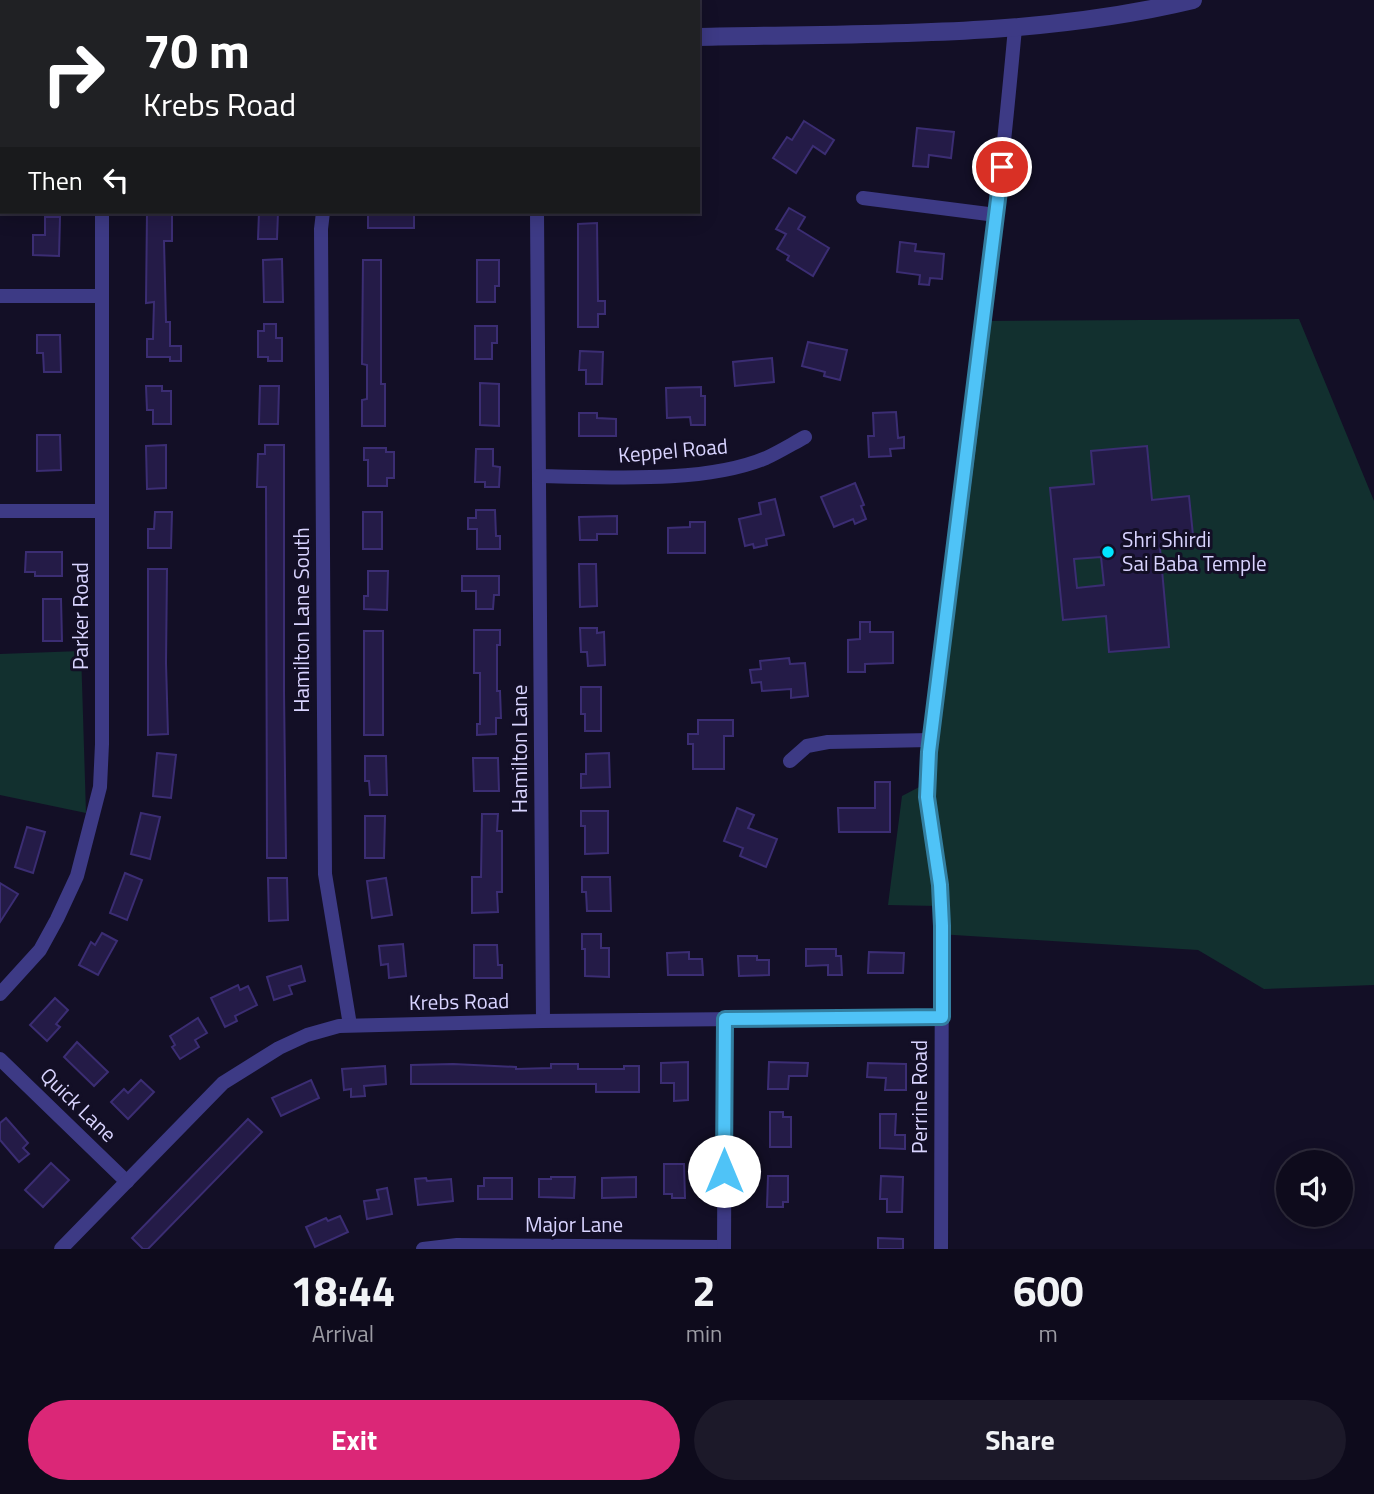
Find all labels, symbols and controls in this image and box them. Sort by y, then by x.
text: 70 m [143,12,250,87]
icon: right [28,28,119,119]
text: Krebs Road [143,80,296,128]
pin [972,137,1032,197]
icon: arrive [983,148,1021,186]
text: Then [28,161,83,200]
icon: left [97,161,135,199]
street label: Keppel Road [617,429,729,471]
place label: Shri Shirdi Sai Baba Temple [1122,523,1267,579]
street label: Hamilton Lane South [285,527,317,713]
marker: Shri Shirdi Sai Baba Temple [1100,544,1116,560]
street label: Parker Road [64,562,96,670]
street label: Hamilton Lane [503,685,535,813]
street label: Krebs Road [408,984,509,1018]
street label: Perrine Road [903,1040,935,1154]
street label: Quick Lane [33,1059,124,1149]
position arrow [687,1134,761,1208]
map controls [1276,1150,1353,1227]
button: sound [1276,1150,1353,1227]
street label: Major Lane [525,1208,623,1240]
text: 18:44 [290,1258,395,1322]
text: 2 [692,1258,716,1322]
text: 600 [1013,1258,1083,1322]
text: Arrival [312,1316,374,1351]
text: min [686,1316,722,1351]
text: m [1039,1316,1058,1351]
button: Exit [28,1400,680,1480]
button: Share [694,1400,1346,1480]

